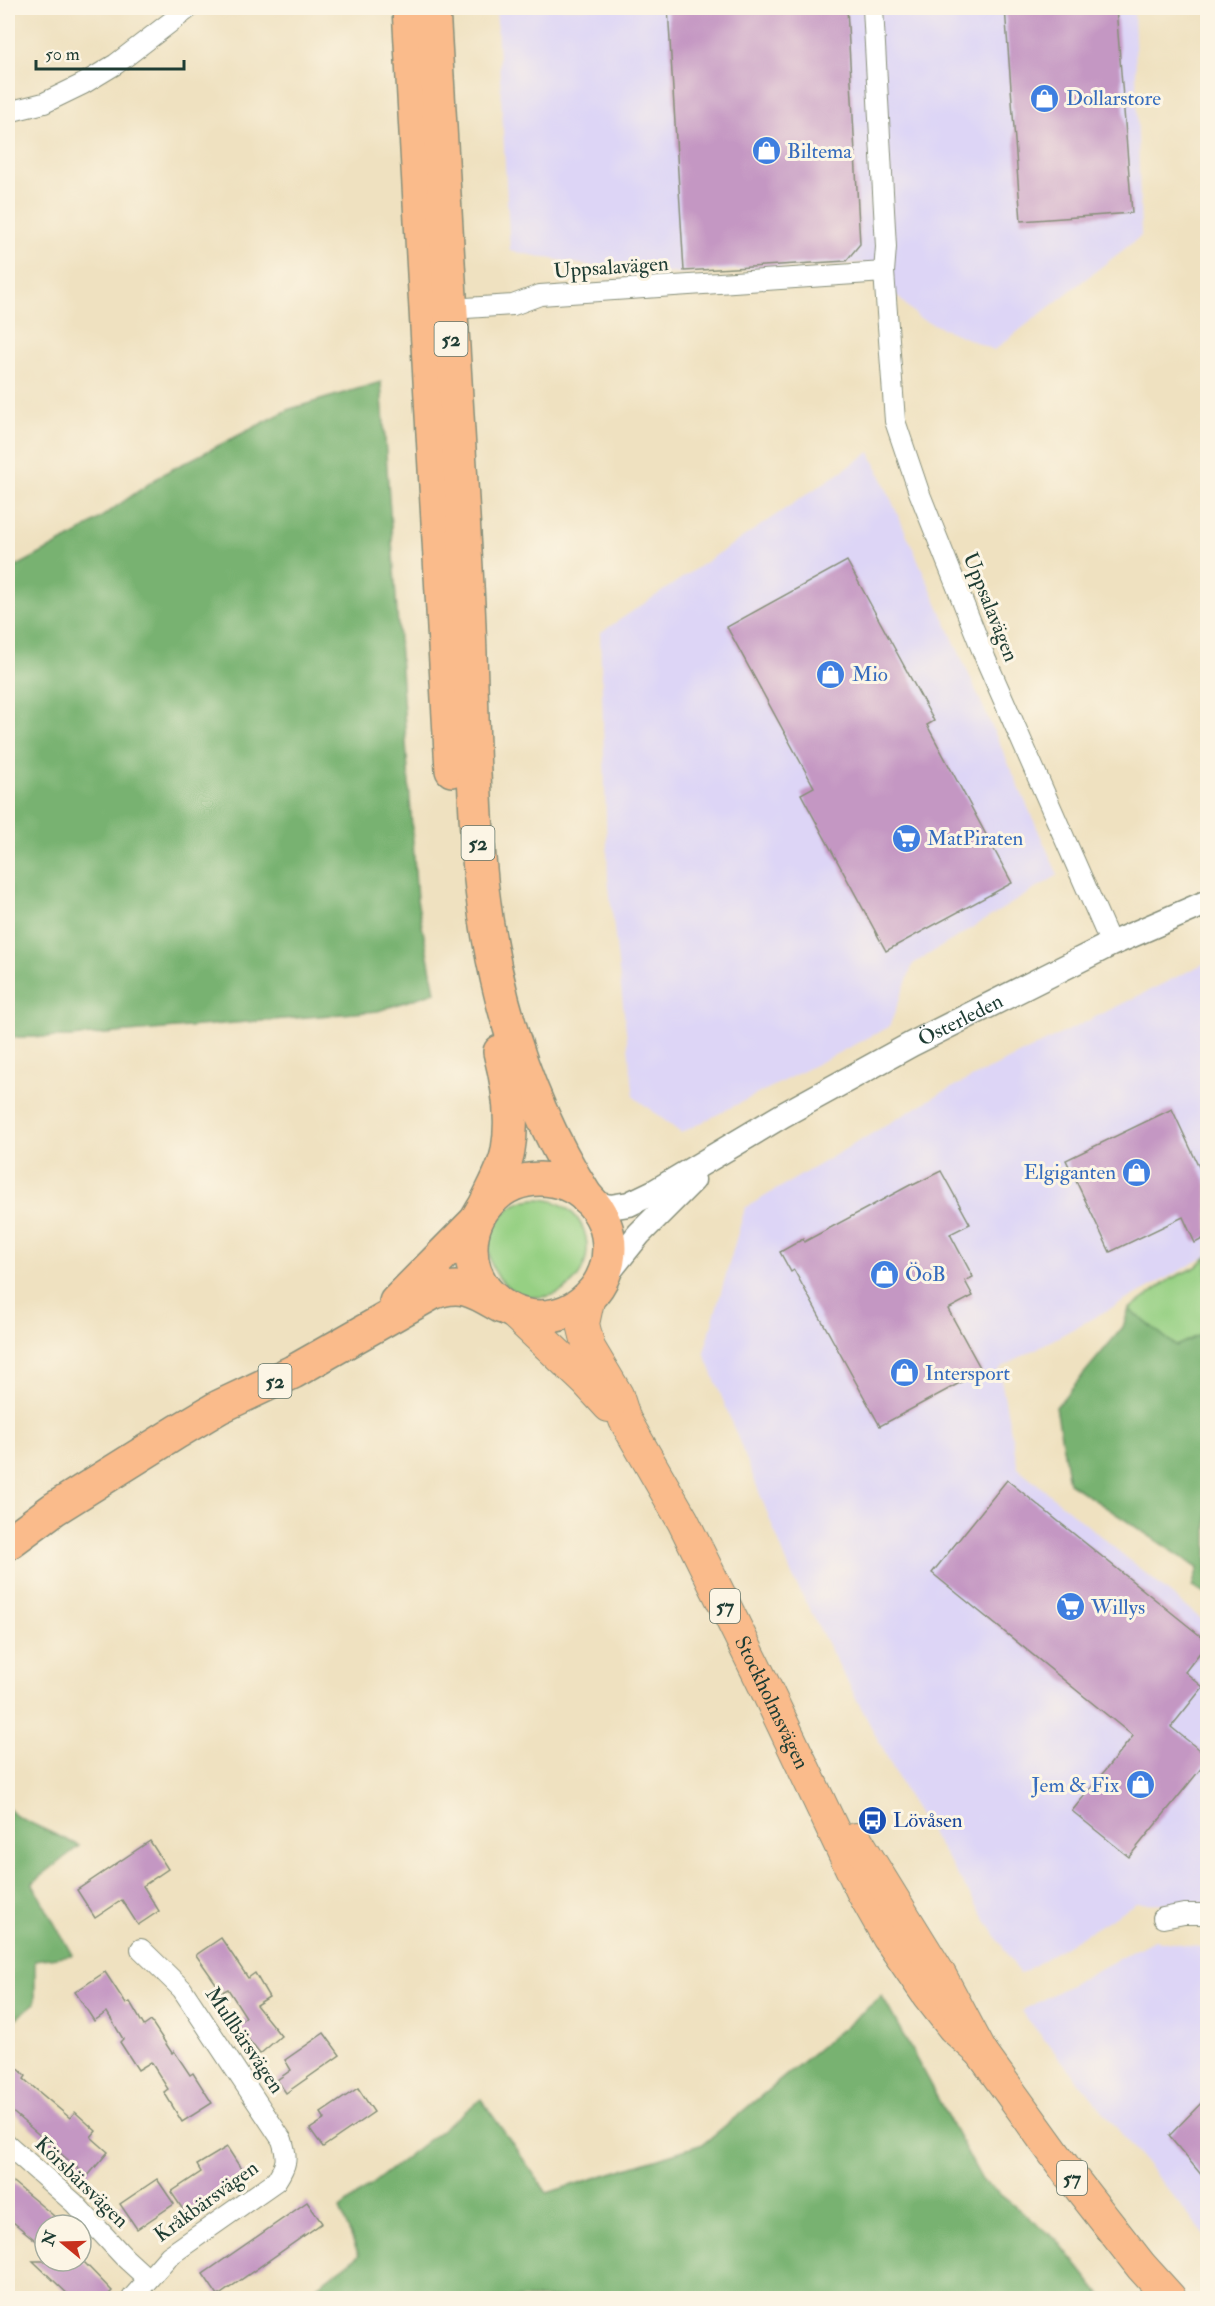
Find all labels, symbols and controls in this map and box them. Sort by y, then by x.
scale bar [36,33,184,71]
text: 50 m [45,43,80,66]
shop icon: Dollarstore [1029,82,1061,114]
place label: Dollarstore [1066,85,1161,112]
shop icon: Biltema [750,135,782,167]
place label: Biltema [787,138,852,165]
street label: Uppsalavägen [553,250,670,285]
road number: 52 [434,322,468,356]
street label: Uppsalavägen [956,549,1025,666]
shop icon: Mio [815,658,847,690]
place label: Mio [852,661,888,688]
supermarket icon: MatPiraten [890,822,922,854]
place label: MatPiraten [927,825,1023,852]
road number: 52 [462,826,494,860]
street label: Österleden [914,987,1008,1053]
shop icon: Elgiganten [1121,1156,1153,1188]
place label: Elgiganten [1023,1159,1116,1186]
shop icon: ÖoB [868,1258,900,1290]
place label: ÖoB [905,1261,946,1288]
shop icon: Intersport [888,1357,920,1389]
place label: Intersport [925,1360,1010,1387]
road number: 52 [258,1364,292,1398]
road number: 57 [710,1589,740,1623]
supermarket icon: Willys [1054,1591,1086,1623]
place label: Willys [1090,1594,1145,1621]
street label: Stockholmsvägen [728,1632,815,1774]
shop icon: Jem & Fix [1124,1769,1156,1801]
place label: Jem & Fix [1030,1772,1120,1799]
bus stop icon: Lövåsen [856,1804,888,1836]
place label: Lövåsen [893,1807,963,1834]
street label: Mullbärsvägen [199,1982,290,2099]
street label: Körsbärsvägen [29,2131,135,2234]
street label: Kråkbärsvägen [149,2154,264,2248]
road number: 57 [1057,2161,1087,2195]
north arrow [33,2213,93,2273]
text: N [38,2228,62,2249]

